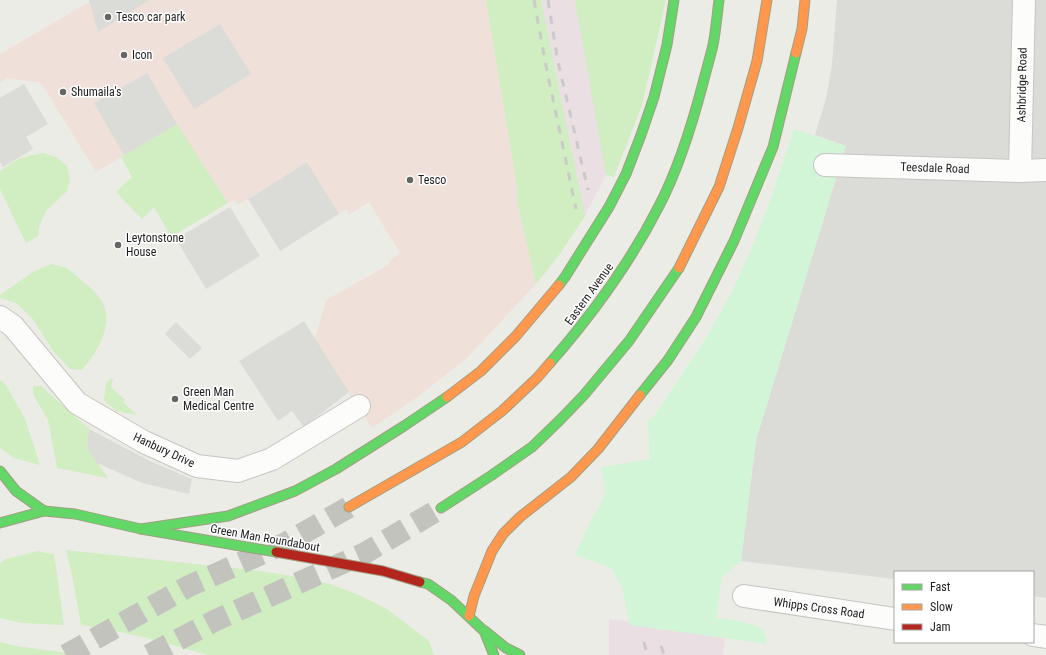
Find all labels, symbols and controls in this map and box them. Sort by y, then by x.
place label: Tesco car park [116,10,186,24]
marker: Tesco car park [103,12,113,22]
street label: Ashbridge Road [1014,47,1030,123]
place label: Icon [132,48,153,62]
marker: Icon [119,50,129,60]
place label: Shumaila's [71,85,122,99]
marker: Shumaila's [58,87,68,97]
street label: Teesdale Road [900,160,970,176]
place label: Tesco [418,173,446,187]
marker: Tesco [405,175,415,185]
place label: Leytonstone House [126,231,184,259]
marker: Leytonstone House [113,240,123,250]
street label: Eastern Avenue [562,260,616,328]
place label: Green Man Medical Centre [183,385,255,413]
marker: Green Man Medical Centre [170,394,180,404]
street label: Hanbury Drive [131,430,197,470]
street label: Green Man Roundabout [209,521,321,555]
legend [894,571,1034,643]
text: Fast [930,580,951,594]
street label: Whipps Cross Road [773,595,866,621]
text: Slow [930,600,953,614]
text: Jam [930,620,951,634]

